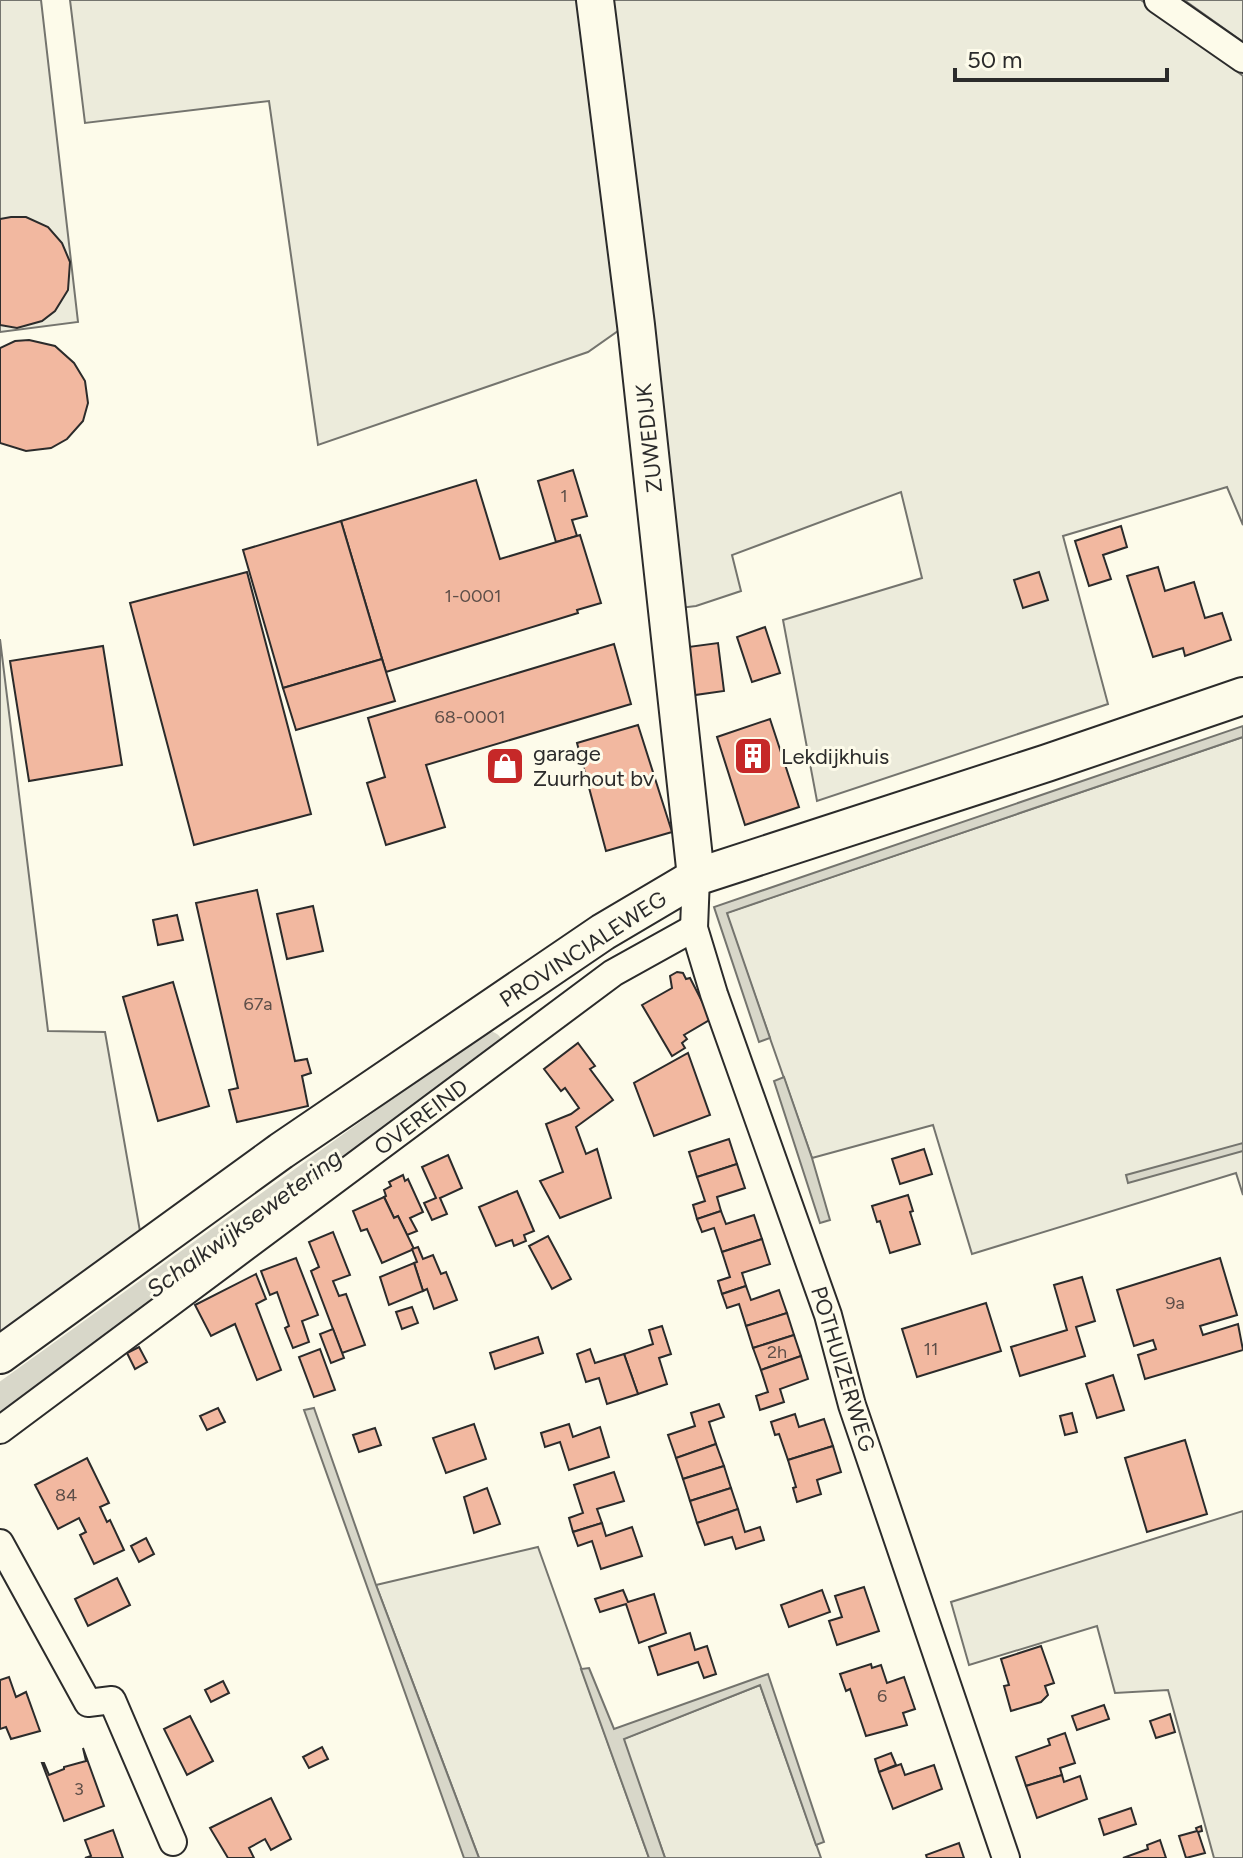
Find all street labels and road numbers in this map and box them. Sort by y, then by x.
street label: ZUWEDIJK [630,382,668,494]
street label: PROVINCIALEWEG [494,885,672,1013]
street label: OVEREIND [369,1073,473,1161]
street label: POTHUIZERWEG [805,1283,881,1455]

